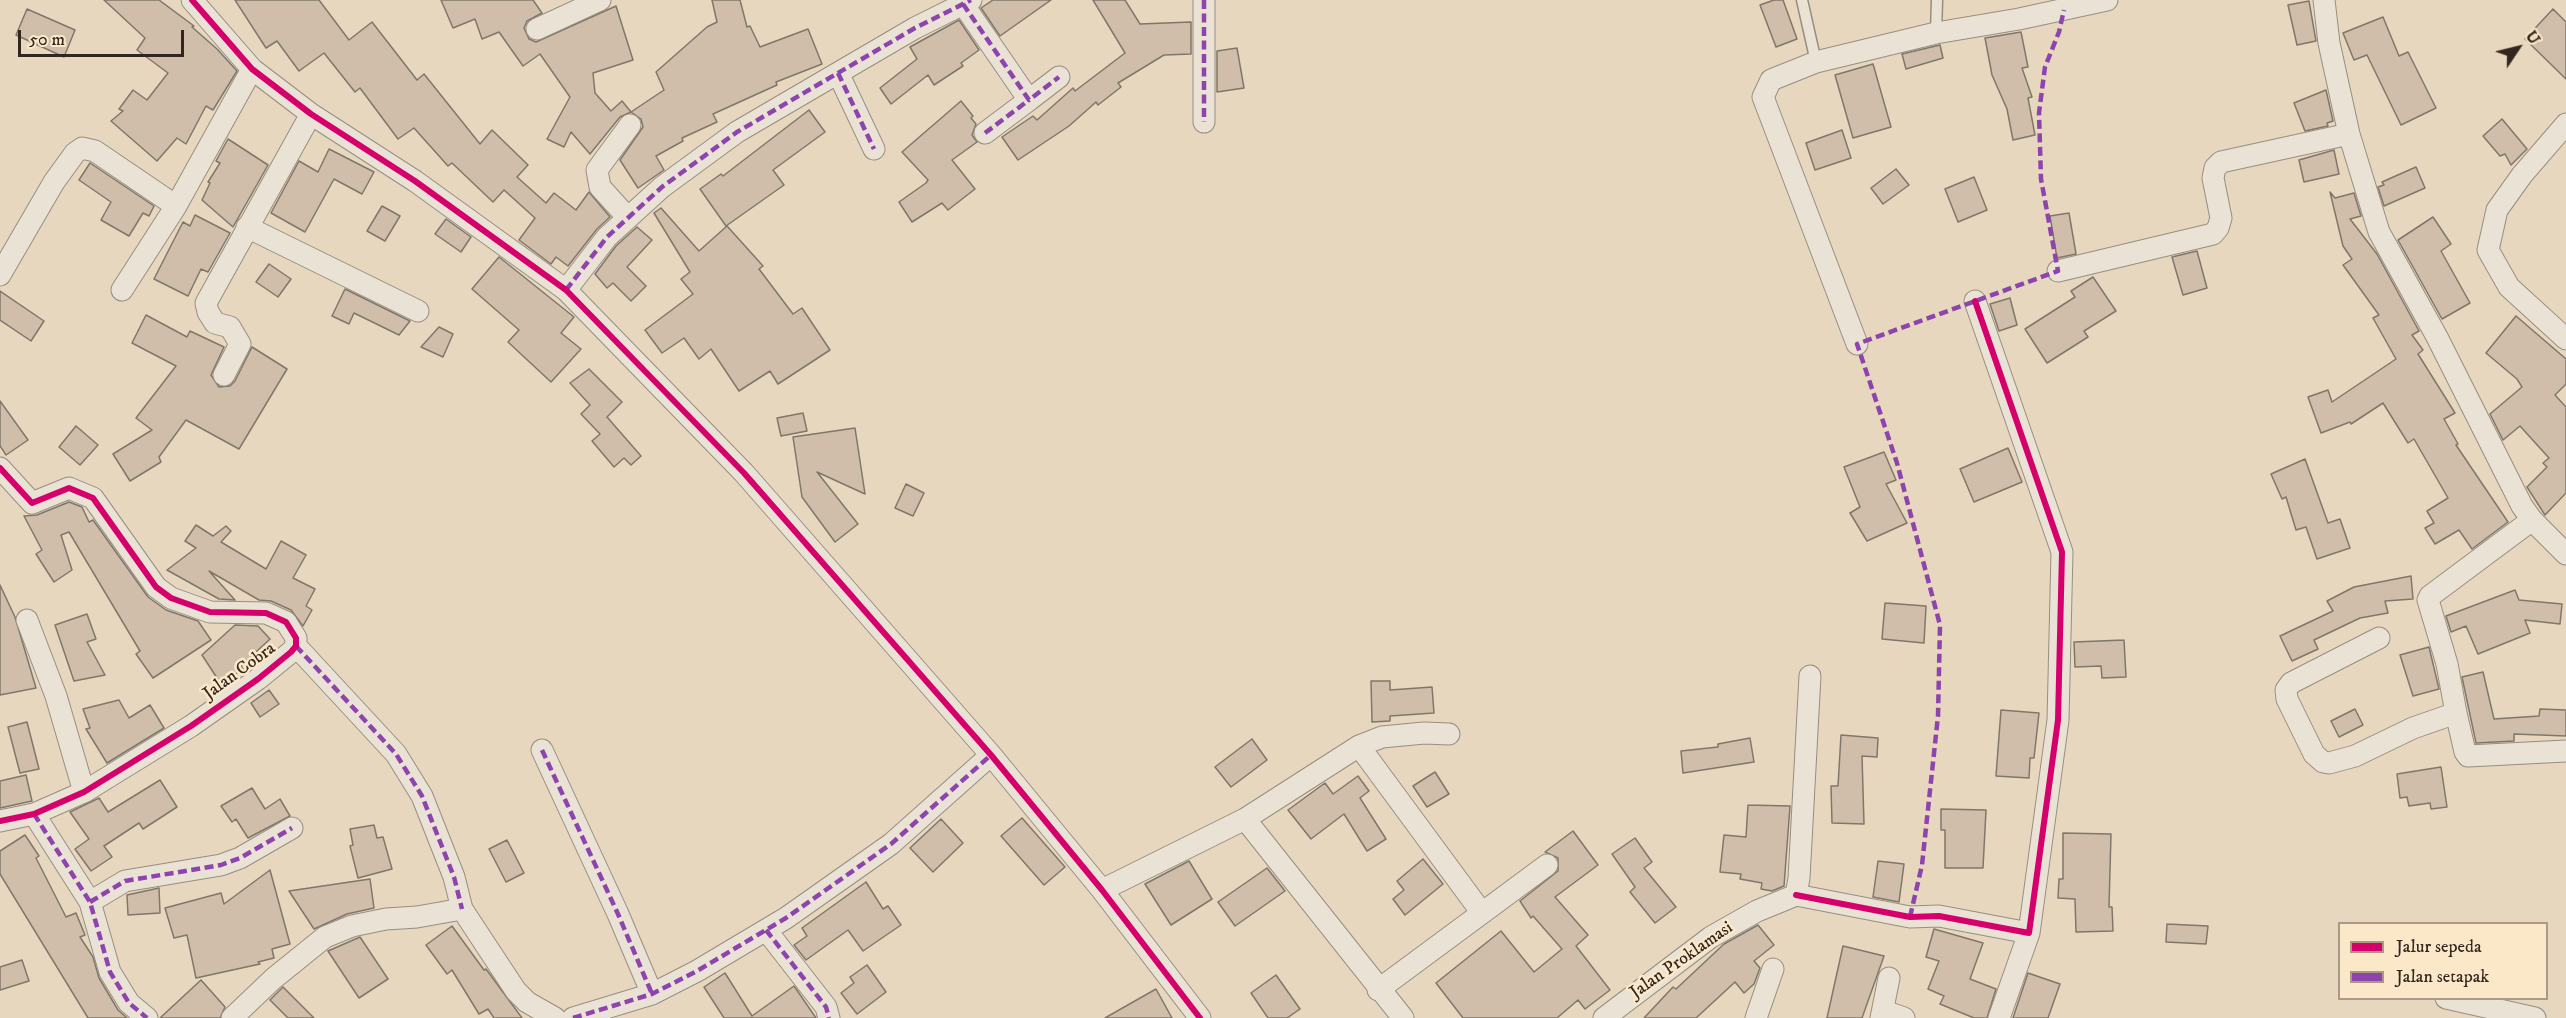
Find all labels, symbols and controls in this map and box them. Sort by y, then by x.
scale bar [21,18,188,56]
north arrow [2488,18,2548,78]
text: U [2521,27,2544,48]
text: 50 m [29,29,65,51]
street label: Jalan Cobra [200,639,280,705]
street label: Jalan Proklamasi [1626,918,1738,1004]
legend [2338,922,2548,1000]
text: Jalur sepeda [2396,936,2482,958]
text: Jalan setapak [2396,966,2489,988]

